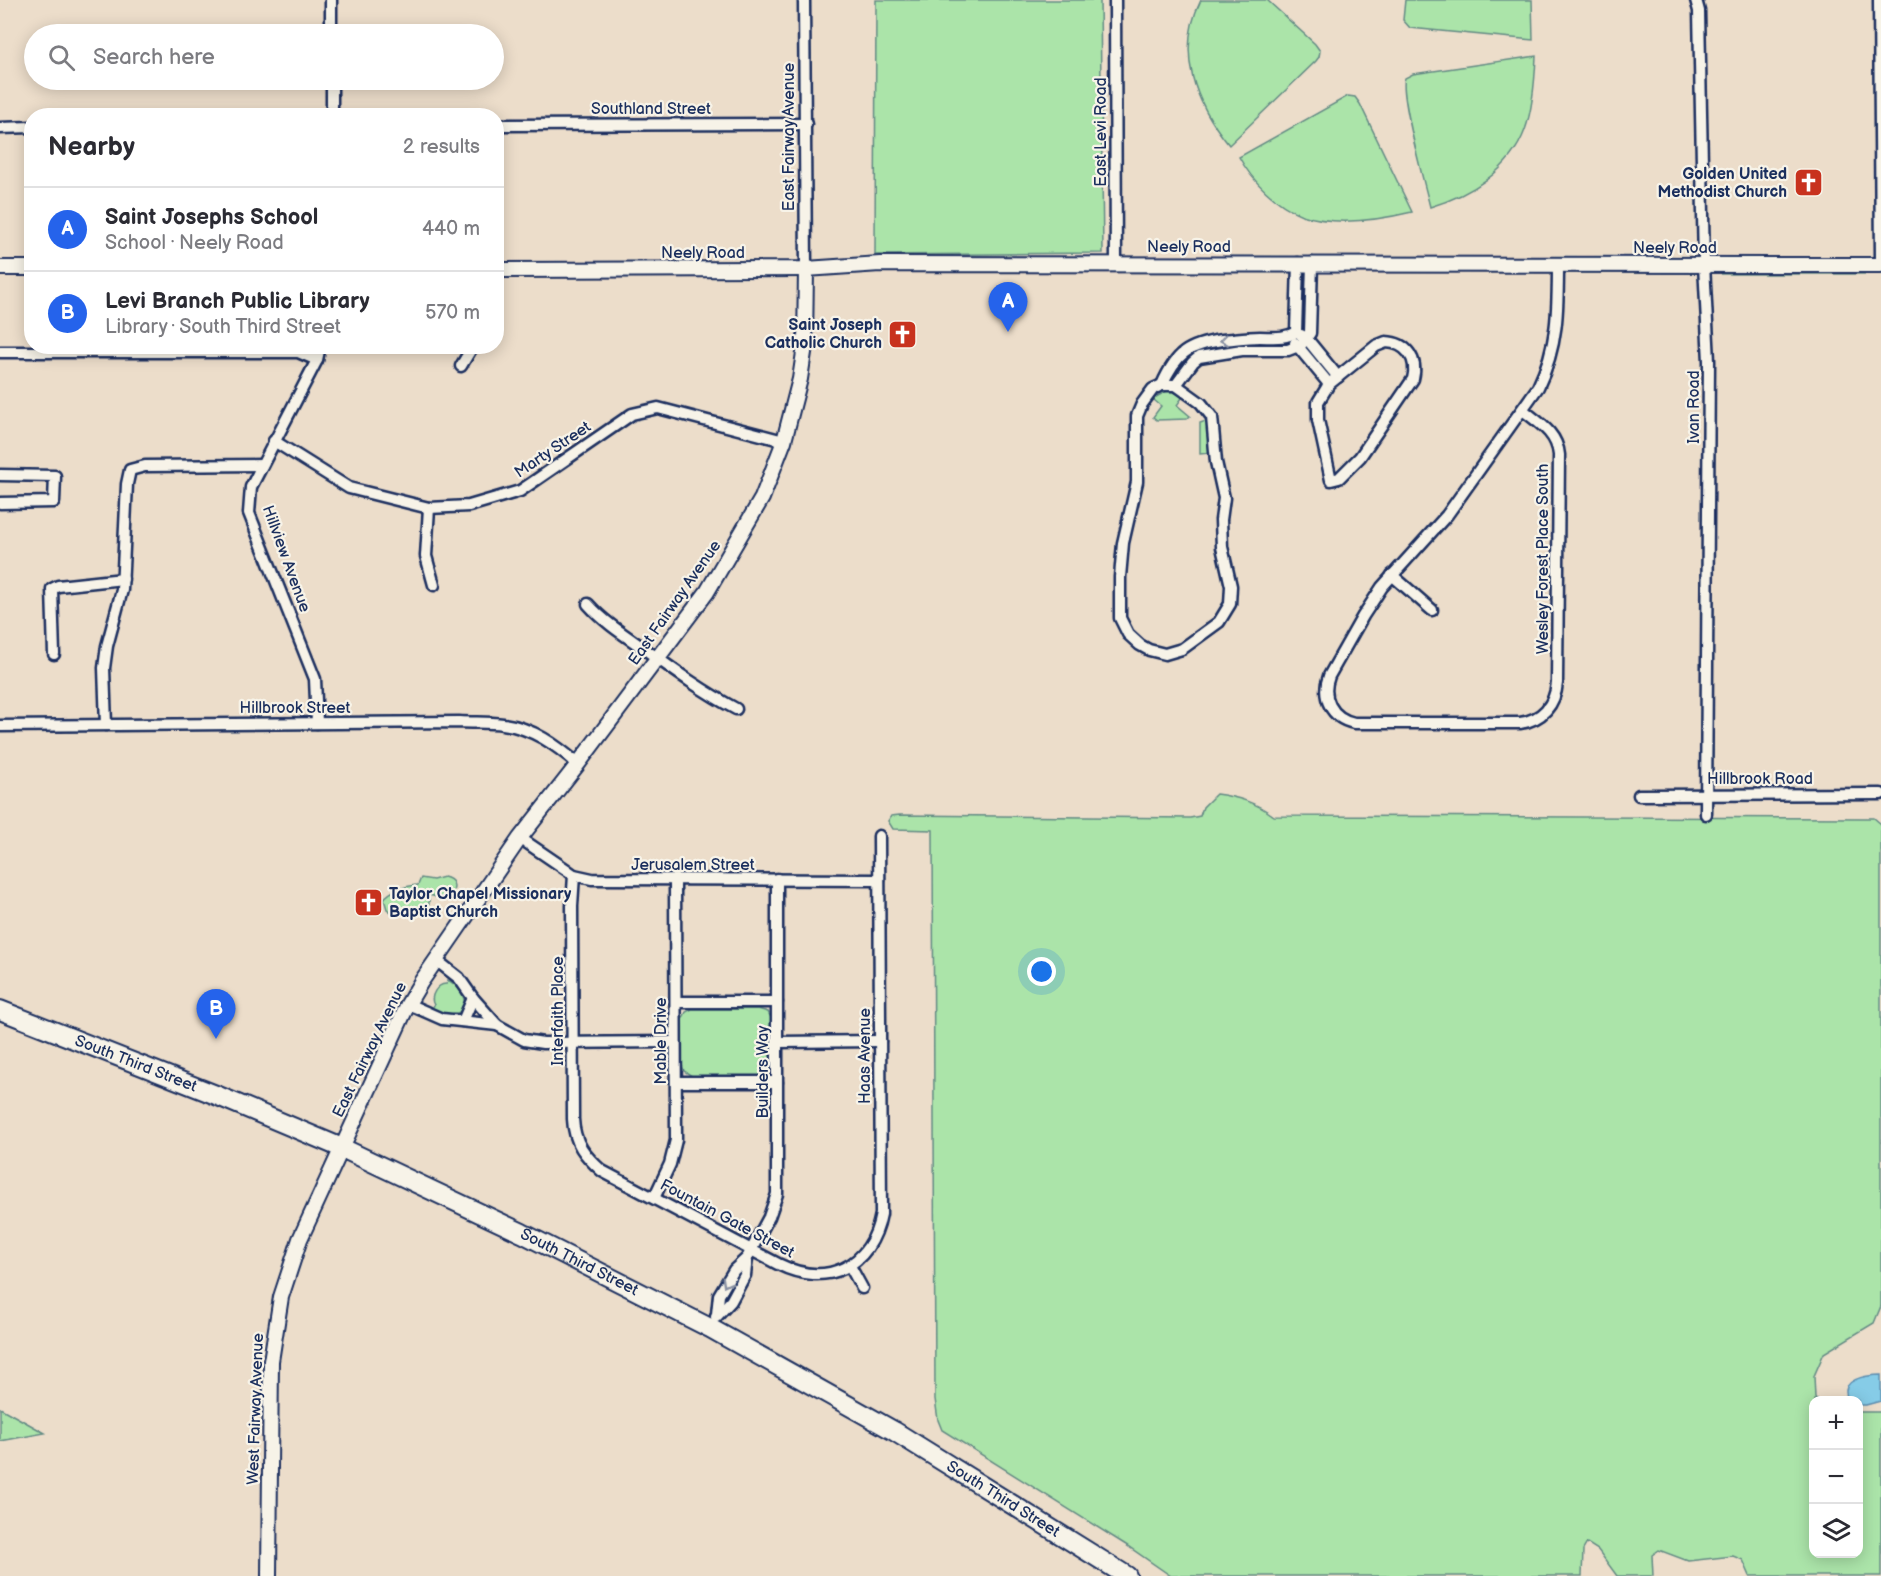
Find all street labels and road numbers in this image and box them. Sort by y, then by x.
street label: East Fairway Avenue [780,62,799,211]
street label: East Levi Road [1092,77,1111,187]
street label: Southland Street [591,100,711,119]
street label: Neely Road [1147,238,1231,257]
street label: Neely Road [1633,239,1717,258]
street label: Neely Road [661,244,745,263]
street label: Ivan Road [1685,370,1704,444]
street label: Marty Street [511,418,595,482]
street label: Wesley Forest Place South [1534,464,1553,654]
street label: Hillview Avenue [258,503,314,615]
street label: East Fairway Avenue [625,536,726,669]
street label: Hillbrook Street [240,699,351,718]
street label: Hillbrook Road [1707,770,1813,789]
street label: Jerusalem Street [631,856,755,875]
street label: Interfaith Place [549,956,568,1066]
street label: East Fairway Avenue [329,979,411,1121]
street label: Mable Drive [652,997,671,1084]
street label: Haas Avenue [856,1008,875,1104]
street label: Builders Way [754,1025,773,1119]
street label: South Third Street [72,1031,200,1096]
street label: Fountain Gate Street [657,1176,797,1262]
street label: South Third Street [517,1224,641,1300]
street label: West Fairway Avenue [244,1332,268,1485]
street label: South Third Street [943,1457,1063,1541]

